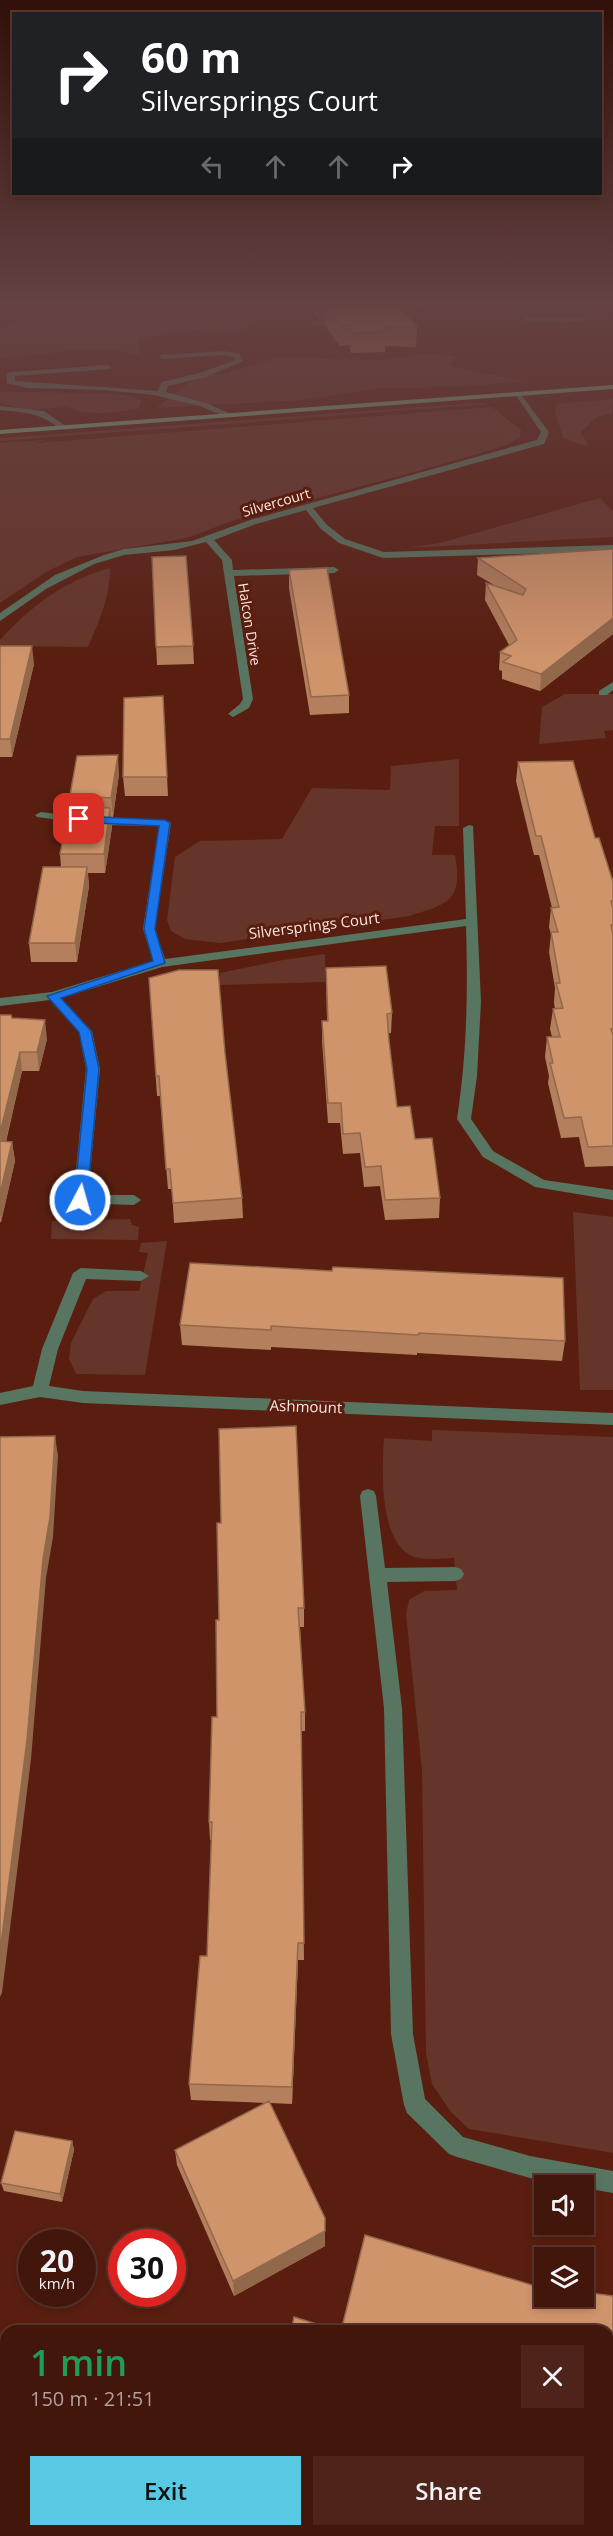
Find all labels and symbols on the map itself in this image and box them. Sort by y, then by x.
street label: Silvercourt [240,483,312,521]
street label: Halcon Drive [234,581,266,667]
pin [53,793,104,844]
street label: Silversprings Court [247,907,381,943]
position arrow [48,1168,112,1232]
street label: Ashmount [269,1395,343,1417]
speed limit sign: 30 [108,2229,186,2307]

